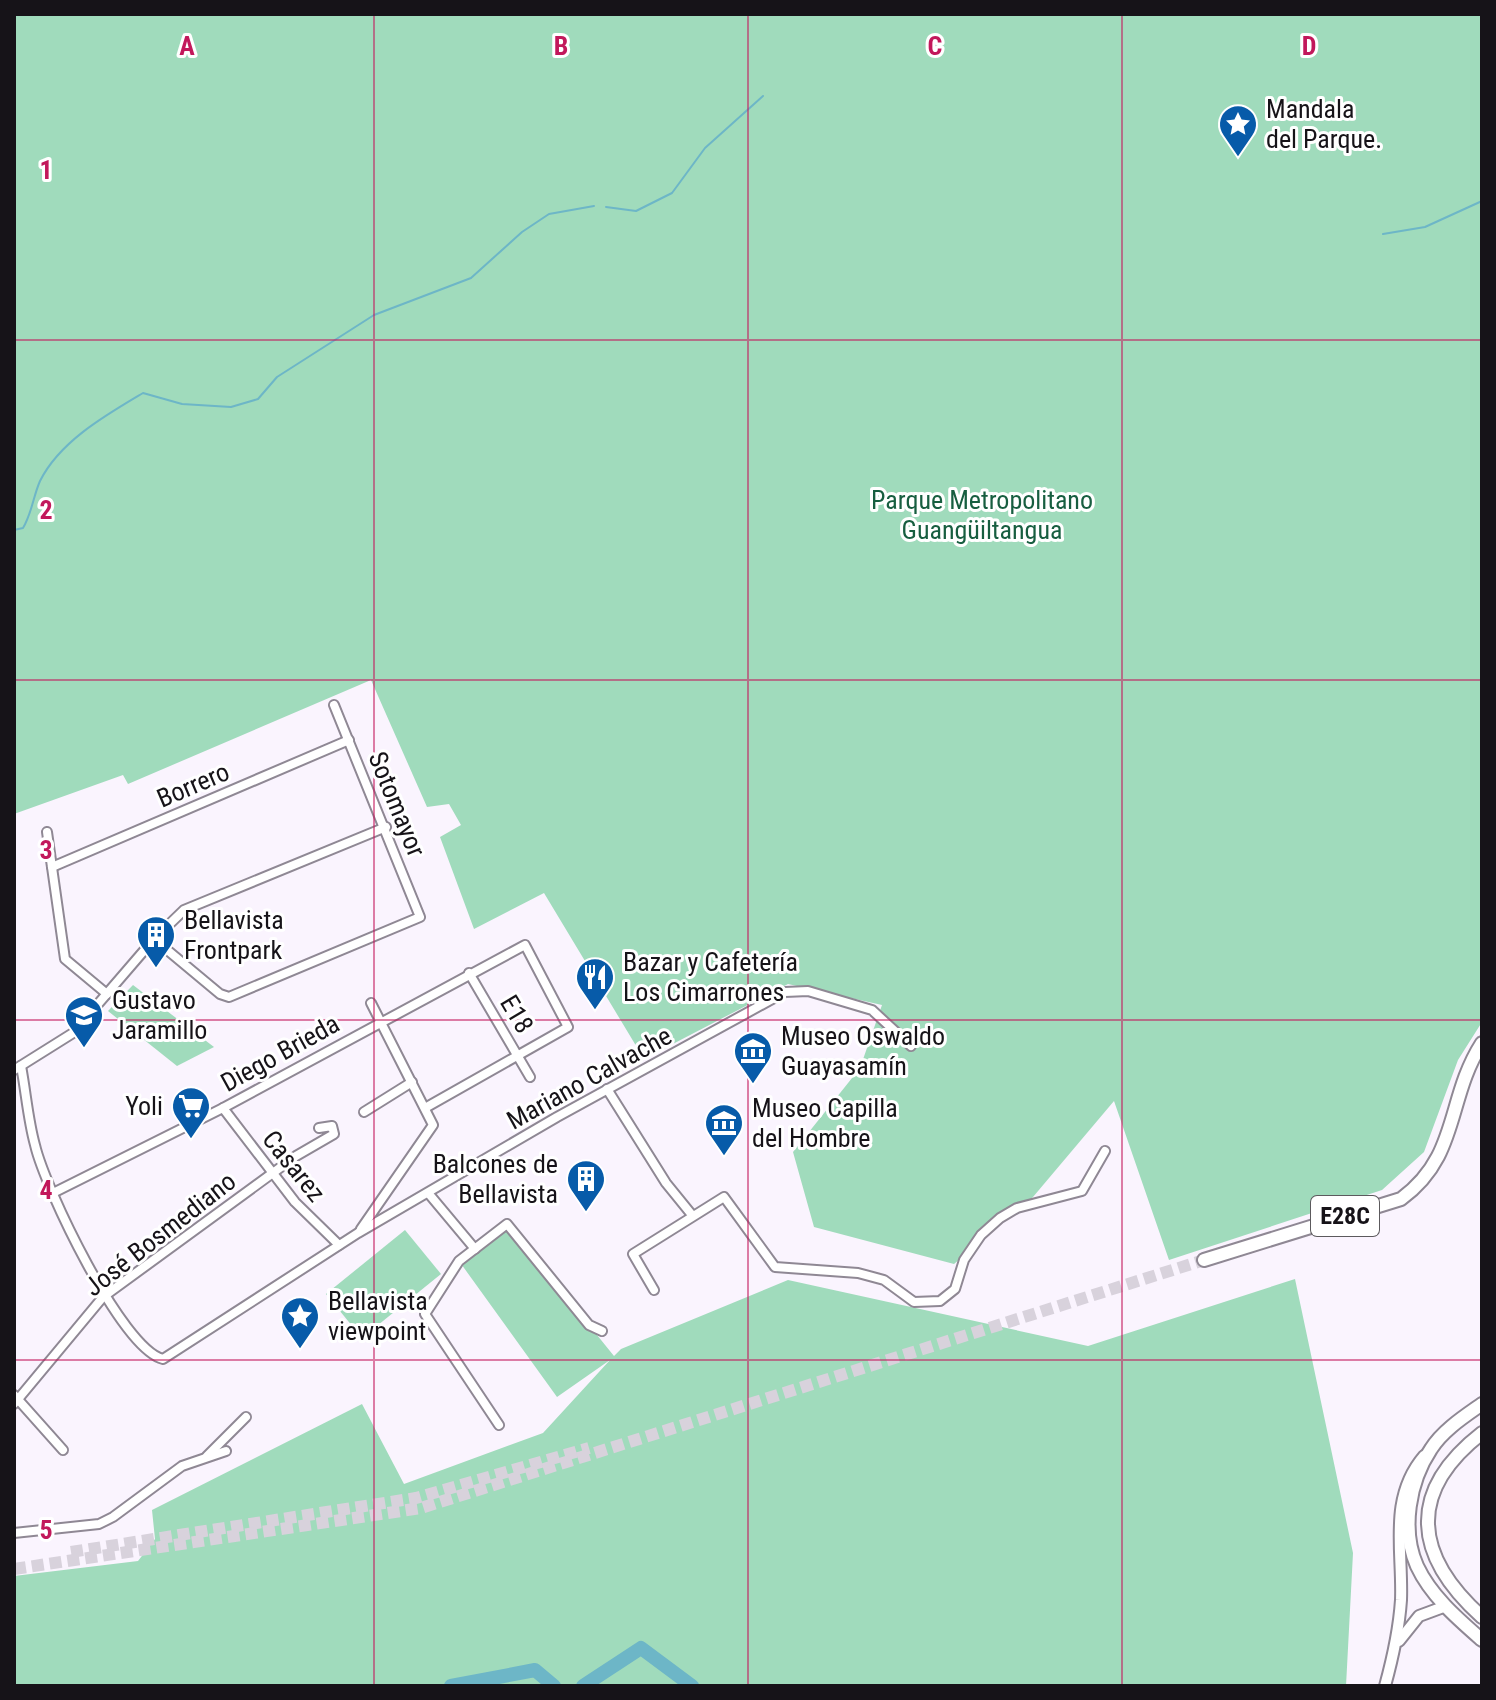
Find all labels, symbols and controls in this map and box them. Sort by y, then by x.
text: A [179,31,195,61]
text: B [554,31,568,61]
text: C [928,31,943,61]
text: D [1302,31,1316,61]
place label: Mandala del Parque. [1266,94,1382,154]
place icon: Mandala del Parque. [1217,103,1259,158]
text: 1 [39,155,53,185]
park label: Parque Metropolitano Guangüiltangua [871,485,1093,545]
text: 2 [39,495,53,525]
street label: Sotomayor [362,747,432,861]
street label: Borrero [152,756,234,814]
text: 3 [39,835,53,865]
place label: Bellavista Frontpark [184,905,284,965]
building icon: Bellavista Frontpark [135,914,177,969]
place label: Bazar y Cafetería Los Cimarrones [623,947,798,1007]
restaurant icon: Bazar y Cafetería Los Cimarrones [574,956,616,1011]
place label: Gustavo Jaramillo [112,985,207,1045]
street label: E18 [494,990,540,1038]
school or university icon: Gustavo Jaramillo [63,994,105,1049]
street label: Diego Brieda [216,1008,344,1098]
street label: Mariano Calvache [502,1020,676,1136]
place label: Museo Oswaldo Guayasamín [781,1021,945,1081]
museum icon: Museo Oswaldo Guayasamín [732,1030,774,1085]
supermarket icon: Yoli [170,1085,212,1140]
place label: Yoli [125,1091,163,1121]
place label: Museo Capilla del Hombre [752,1093,898,1153]
museum icon: Museo Capilla del Hombre [703,1102,745,1157]
street label: Casarez [256,1124,332,1208]
place label: Balcones de Bellavista [433,1149,558,1209]
building icon: Balcones de Bellavista [565,1158,607,1213]
street label: José Bosmediano [78,1166,242,1302]
text: 4 [39,1175,53,1205]
road number: E28C [1311,1196,1379,1236]
place label: Bellavista viewpoint [328,1286,428,1346]
place icon: Bellavista viewpoint [279,1295,321,1350]
text: 5 [39,1515,53,1545]

